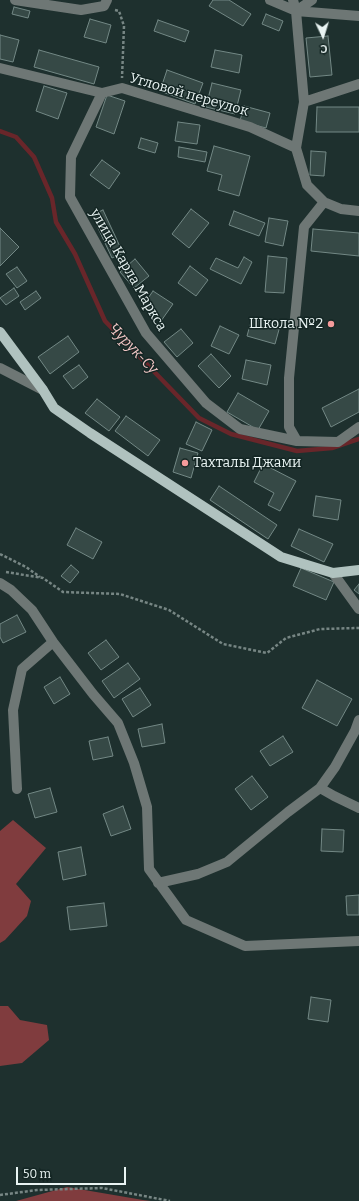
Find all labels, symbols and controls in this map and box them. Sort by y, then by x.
north arrow [303,16,343,56]
text: С [320,42,328,55]
street label: Угловой переулок [128,70,250,120]
street label: улица Карла Маркса [86,206,170,334]
place label: Школа №2 [249,316,323,332]
marker: Школа №2 [326,319,336,329]
water label: Чурук-Су [104,320,162,378]
place label: Тахталы Джами [193,455,301,471]
marker: Тахталы Джами [180,458,190,468]
scale bar [18,1159,128,1185]
text: 50 m [23,1167,51,1181]

